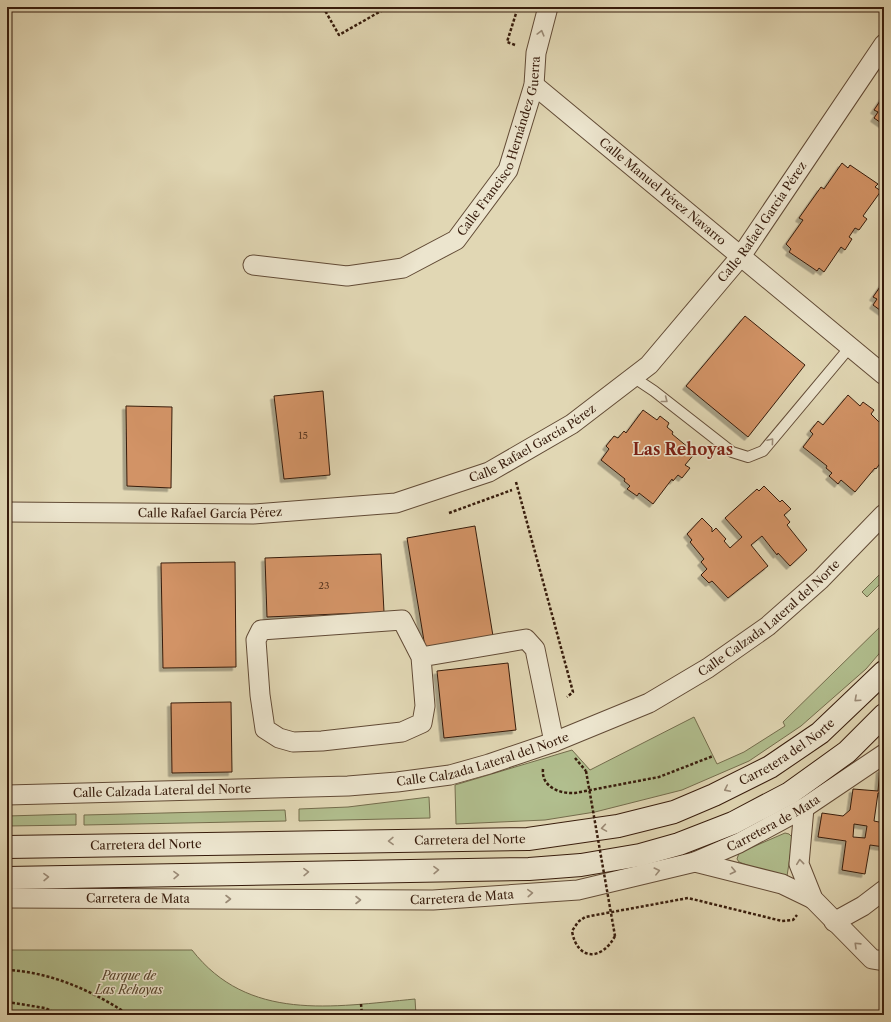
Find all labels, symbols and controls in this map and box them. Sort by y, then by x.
one-way arrow [536,30,545,37]
street label: Calle Francisco Hernández Guerra [454,55,543,239]
street label: Calle Manuel Pérez Navarro [596,134,729,248]
street label: Calle Rafael García Pérez [714,158,810,285]
one-way arrow [661,395,668,402]
street label: Calle Rafael García Pérez [467,401,598,485]
house number: 15 [298,429,308,442]
district label: Las Rehoyas [633,439,733,459]
one-way arrow [766,439,773,446]
street label: Calle Rafael García Pérez [138,504,283,521]
street label: Calle Calzada Lateral del Norte [695,556,843,679]
house number: 23 [318,579,330,592]
one-way arrow [854,694,861,701]
street label: Carretera del Norte [736,715,838,788]
street label: Calle Calzada Lateral del Norte [396,729,571,789]
street label: Calle Calzada Lateral del Norte [73,781,252,800]
one-way arrow [724,784,732,791]
street label: Carretera de Mata [724,791,823,854]
one-way arrow [601,823,607,832]
street label: Carretera del Norte [414,831,526,848]
street label: Carretera del Norte [90,836,202,853]
one-way arrow [388,837,394,845]
one-way arrow [796,859,805,866]
one-way arrow [433,866,439,874]
one-way arrow [730,866,736,874]
one-way arrow [654,867,661,875]
one-way arrow [303,868,309,877]
one-way arrow [173,871,179,879]
one-way arrow [43,873,49,881]
street label: Carretera de Mata [410,886,515,907]
one-way arrow [527,889,533,898]
street label: Carretera de Mata [86,890,191,906]
one-way arrow [225,895,231,903]
one-way arrow [355,896,361,904]
one-way arrow [854,942,862,950]
park label: Parque de Las Rehoyas [94,968,164,997]

